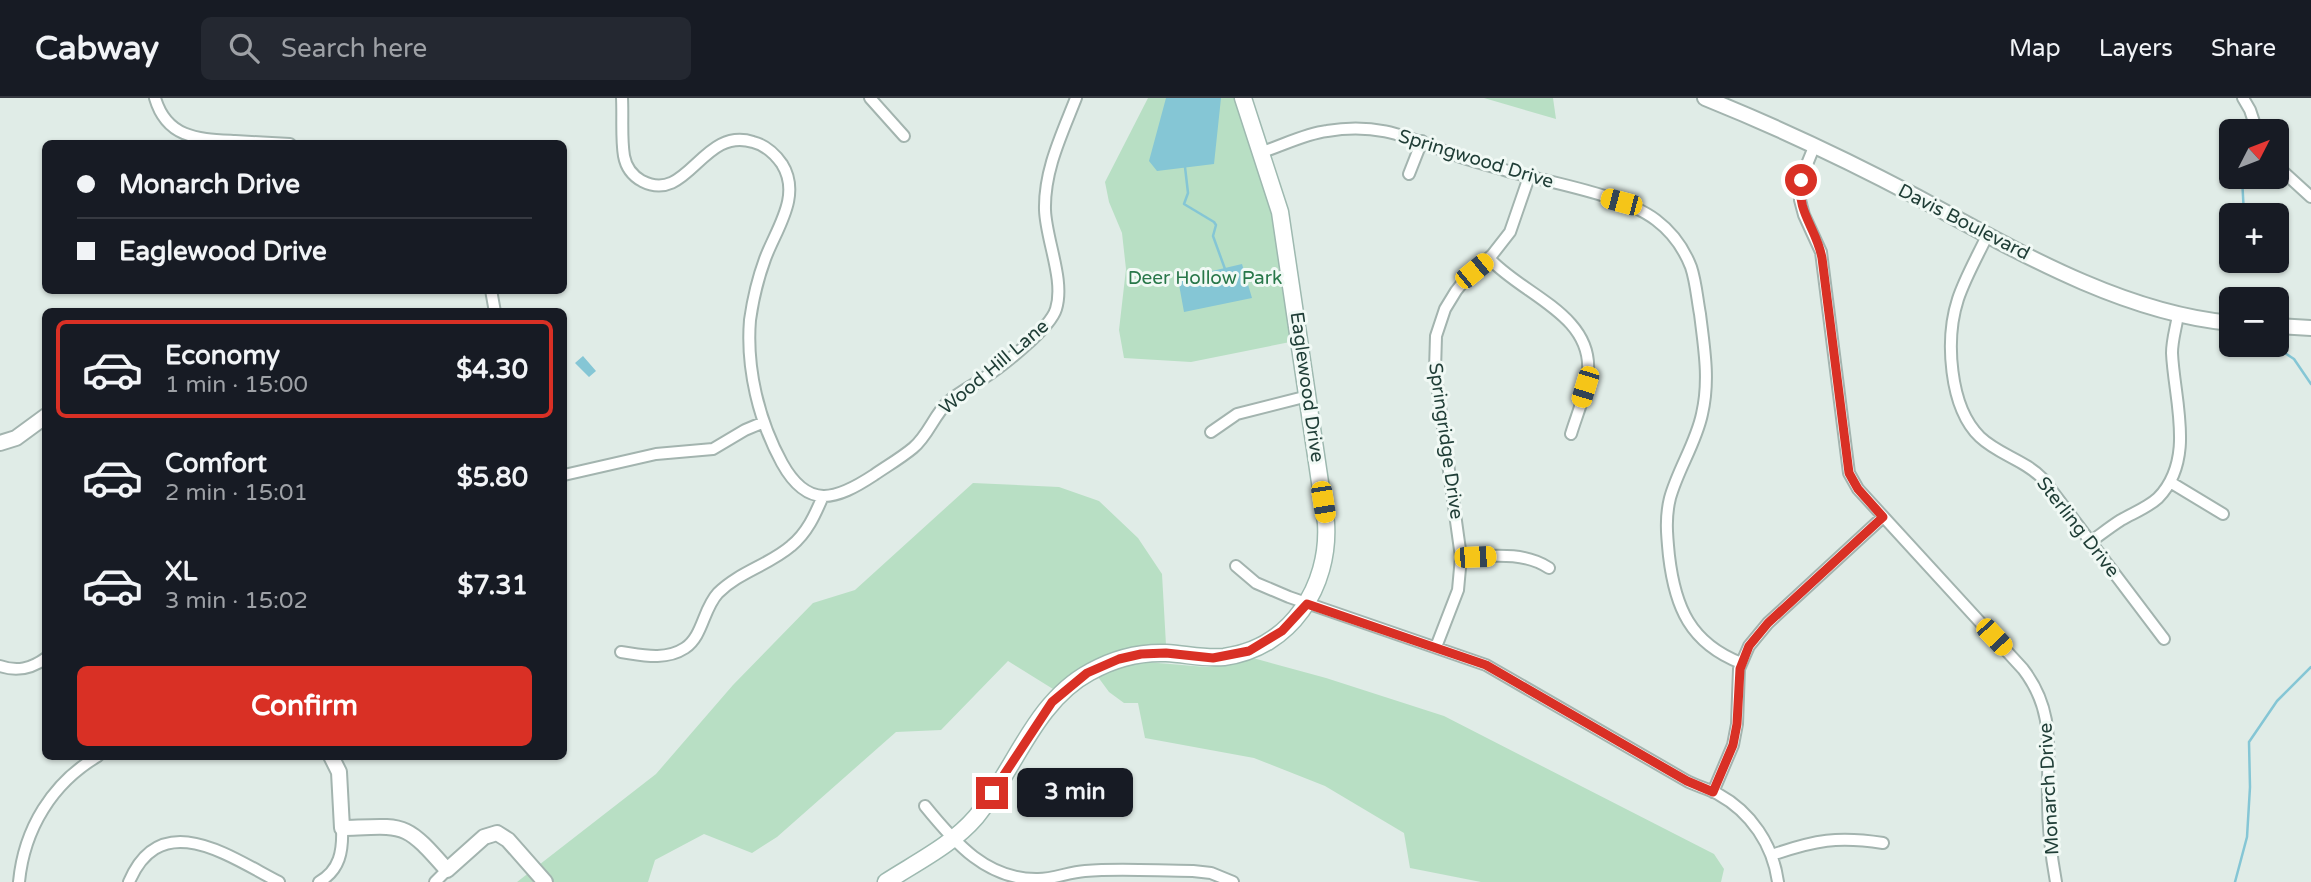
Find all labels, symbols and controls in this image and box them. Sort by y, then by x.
search box [201,17,691,80]
text: Cabway [35,29,159,68]
icon: search [225,29,263,67]
text: Search here [281,33,427,64]
text: Map [2009,34,2061,63]
text: Layers [2099,34,2173,63]
text: Share [2211,34,2276,63]
north arrow [2219,119,2289,189]
map controls [2219,119,2289,357]
street label: Springwood Drive [1396,125,1556,193]
route start [1785,164,1817,196]
text: Monarch Drive [119,169,300,200]
street label: Davis Boulevard [1895,179,2033,265]
car [1598,186,1645,218]
button: + [2219,203,2289,273]
text: Eaglewood Drive [119,236,327,267]
car [1452,250,1497,292]
park label: Deer Hollow Park [1128,267,1282,289]
button: − [2219,287,2289,357]
street label: Eaglewood Drive [1286,310,1328,464]
street label: Wood Hill Lane [935,315,1053,419]
icon: car [81,338,144,401]
text: Economy [165,340,280,371]
text: $4.30 [456,354,528,385]
street label: Springridge Drive [1424,361,1468,521]
car [1569,364,1602,410]
text: 1 min · 15:00 [165,371,308,399]
icon: car [81,446,144,509]
text: Comfort [165,448,267,479]
text: $5.80 [457,462,528,493]
street label: Sterling Drive [2032,472,2124,582]
text: 2 min · 15:01 [165,479,308,507]
car [1310,480,1337,524]
car [1454,546,1497,568]
icon: car [81,554,144,617]
text: XL [165,556,197,587]
text: $7.31 [458,570,528,601]
text: 3 min · 15:02 [165,587,308,615]
car [1972,614,2017,660]
button: Confirm [77,666,532,746]
street label: Monarch Drive [2035,722,2063,856]
callout: 3 min [1016,768,1132,818]
route end [976,777,1008,809]
text: 3 min [1044,778,1106,806]

